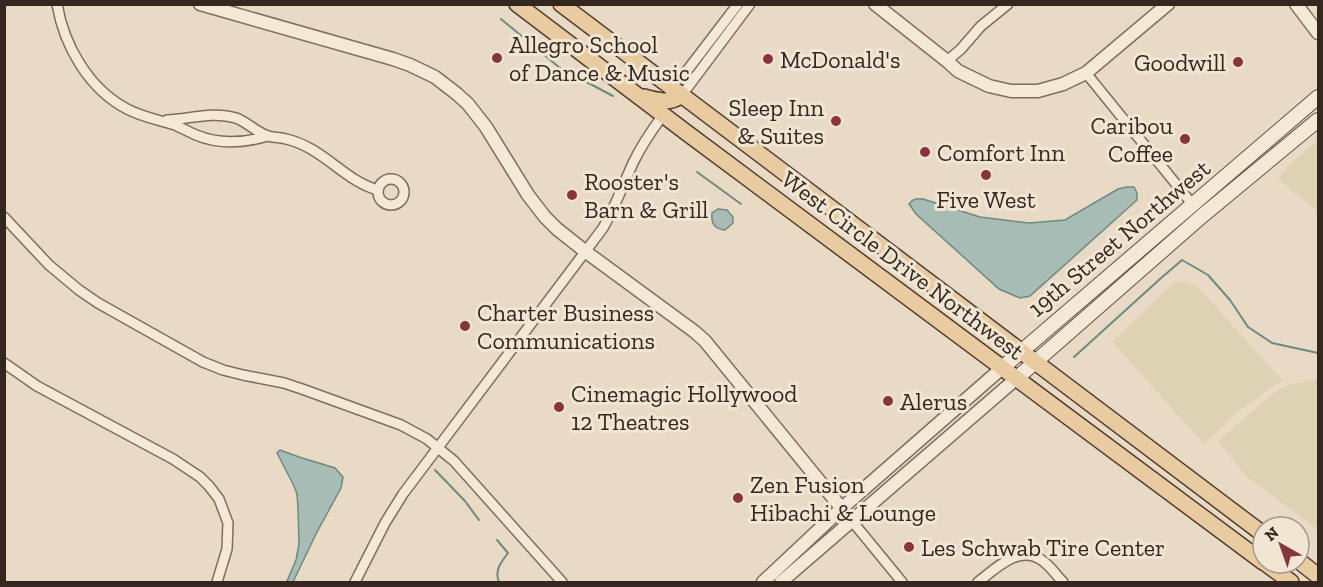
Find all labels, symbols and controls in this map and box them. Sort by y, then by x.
place label: Allegro School of Dance & Music [509,30,690,87]
place label: McDonald's [780,45,900,74]
place label: Goodwill [1134,48,1226,77]
marker: Allegro School of Dance & Music [490,51,504,65]
marker: McDonald's [761,52,775,66]
marker: Goodwill [1231,55,1245,69]
place label: Sleep Inn & Suites [728,93,824,150]
place label: Caribou Coffee [1091,111,1174,168]
marker: Sleep Inn & Suites [829,114,843,128]
marker: Caribou Coffee [1178,132,1192,146]
place label: Comfort Inn [937,138,1065,167]
marker: Comfort Inn [918,145,932,159]
street label: 19th Street Northwest [1022,153,1216,323]
street label: West Circle Drive Northwest [776,164,1030,366]
place label: Rooster's Barn & Grill [584,167,709,224]
marker: Five West [979,168,993,182]
place label: Five West [936,185,1036,214]
marker: Rooster's Barn & Grill [565,188,579,202]
place label: Charter Business Communications [477,298,655,355]
marker: Charter Business Communications [458,319,472,333]
place label: Cinemagic Hollywood 12 Theatres [571,379,798,436]
place label: Alerus [900,387,967,416]
marker: Alerus [881,394,895,408]
marker: Cinemagic Hollywood 12 Theatres [552,400,566,414]
place label: Zen Fusion Hibachi & Lounge [750,470,936,527]
marker: Zen Fusion Hibachi & Lounge [731,491,745,505]
north arrow [1251,515,1311,575]
text: N [1261,523,1282,545]
place label: Les Schwab Tire Center [921,533,1165,562]
marker: Les Schwab Tire Center [902,540,916,554]

